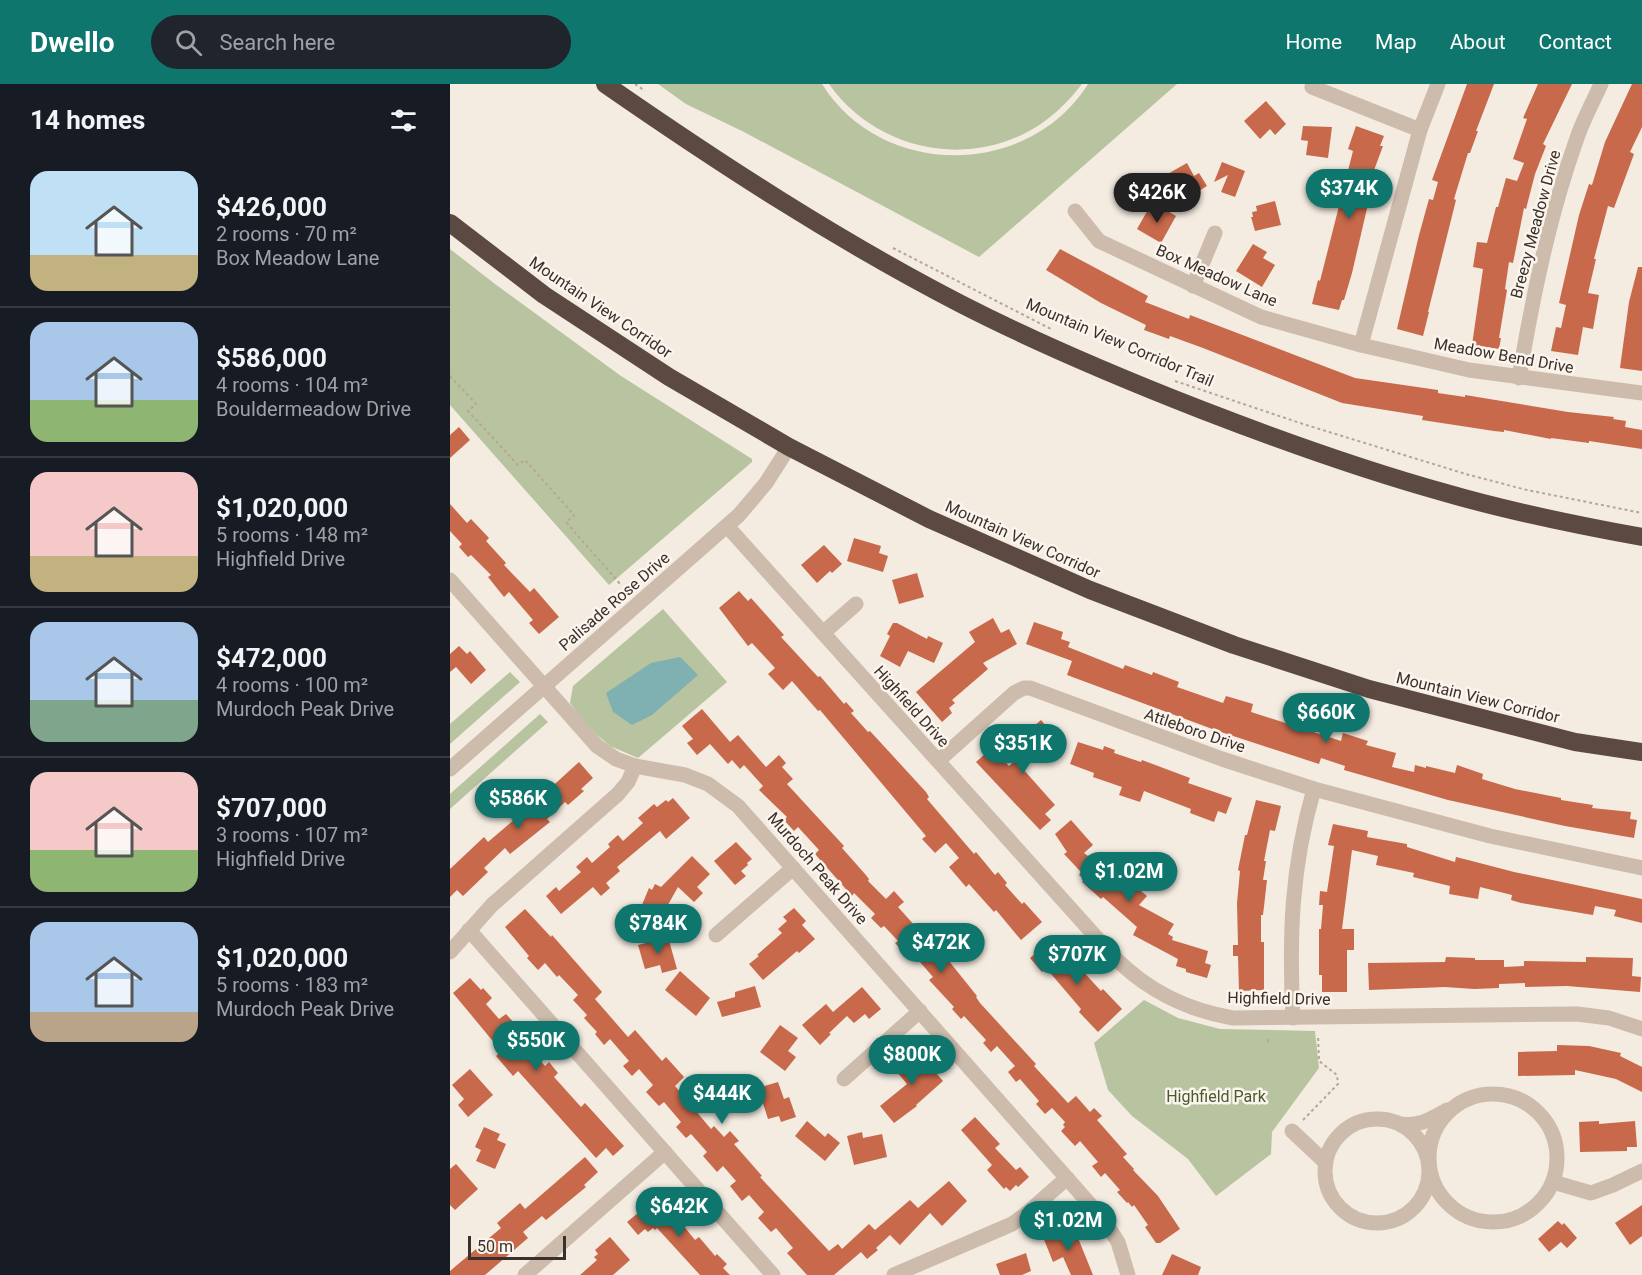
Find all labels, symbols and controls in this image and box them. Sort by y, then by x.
search box [151,15,571,69]
text: Dwello [30,26,115,59]
icon: search [172,26,205,59]
text: Search here [220,30,335,55]
text: Home [1286,30,1342,54]
text: Map [1375,30,1417,54]
text: About [1450,30,1506,54]
text: Contact [1539,30,1612,54]
icon: filters [387,104,420,137]
text: 14 homes [30,105,145,135]
street label: Breezy Meadow Drive [1507,148,1564,300]
pin: $374K [1307,169,1391,220]
pin: $426K [1115,173,1199,224]
text: $374K [1320,176,1378,200]
text: $426K [1128,180,1186,204]
text: $426,000 [216,192,327,222]
icon: home [78,195,150,267]
text: 2 rooms · 70 m² [216,222,357,246]
street label: Box Meadow Lane [1153,240,1280,311]
text: Box Meadow Lane [216,246,379,270]
street label: Mountain View Corridor [526,253,676,363]
street label: Mountain View Corridor Trail [1023,294,1216,391]
street label: Meadow Bend Drive [1433,334,1575,377]
text: $586,000 [216,343,327,373]
icon: home [78,346,150,418]
text: 4 rooms · 104 m² [216,373,368,397]
text: Bouldermeadow Drive [216,397,411,421]
text: $1,020,000 [216,493,348,523]
icon: home [78,496,150,568]
street label: Mountain View Corridor [942,497,1104,582]
text: 5 rooms · 148 m² [216,523,368,547]
text: Highfield Drive [216,547,345,571]
street label: Palisade Rose Drive [555,548,674,655]
text: $472,000 [216,643,327,673]
icon: home [78,646,150,718]
street label: Highfield Drive [870,662,953,751]
street label: Mountain View Corridor [1394,668,1562,727]
text: 4 rooms · 100 m² [216,673,368,697]
pin: $660K [1284,693,1368,744]
text: Murdoch Peak Drive [216,697,394,721]
text: $660K [1297,700,1355,724]
street label: Attleboro Drive [1142,704,1248,757]
pin: $351K [981,724,1065,775]
text: $351K [994,731,1052,755]
pin: $586K [476,779,560,830]
text: $586K [489,786,547,810]
text: $707,000 [216,793,327,823]
icon: home [78,796,150,868]
street label: Murdoch Peak Drive [764,808,872,928]
text: 3 rooms · 107 m² [216,823,368,847]
text: Highfield Drive [216,847,345,871]
pin: $1.02M [1080,852,1178,903]
text: $1.02M [1094,859,1164,883]
pin: $784K [616,904,700,955]
text: $784K [629,911,687,935]
pin: $472K [899,923,983,974]
text: $472K [912,930,970,954]
pin: $707K [1035,935,1119,986]
text: $707K [1048,942,1106,966]
text: $1,020,000 [216,943,348,973]
icon: home [78,946,150,1018]
text: 5 rooms · 183 m² [216,973,368,997]
street label: Highfield Drive [1227,988,1331,1009]
text: Murdoch Peak Drive [216,997,394,1021]
pin: $550K [494,1021,578,1072]
text: $550K [507,1028,565,1052]
pin: $800K [870,1035,954,1086]
text: $800K [883,1042,941,1066]
pin: $444K [680,1074,764,1125]
text: $444K [693,1081,751,1105]
park label: Highfield Park [1166,1087,1267,1106]
pin: $642K [637,1187,721,1238]
text: $642K [650,1194,708,1218]
pin: $1.02M [1019,1201,1117,1252]
text: $1.02M [1033,1208,1103,1232]
scale bar [468,1233,566,1260]
text: 50 m [477,1237,513,1256]

